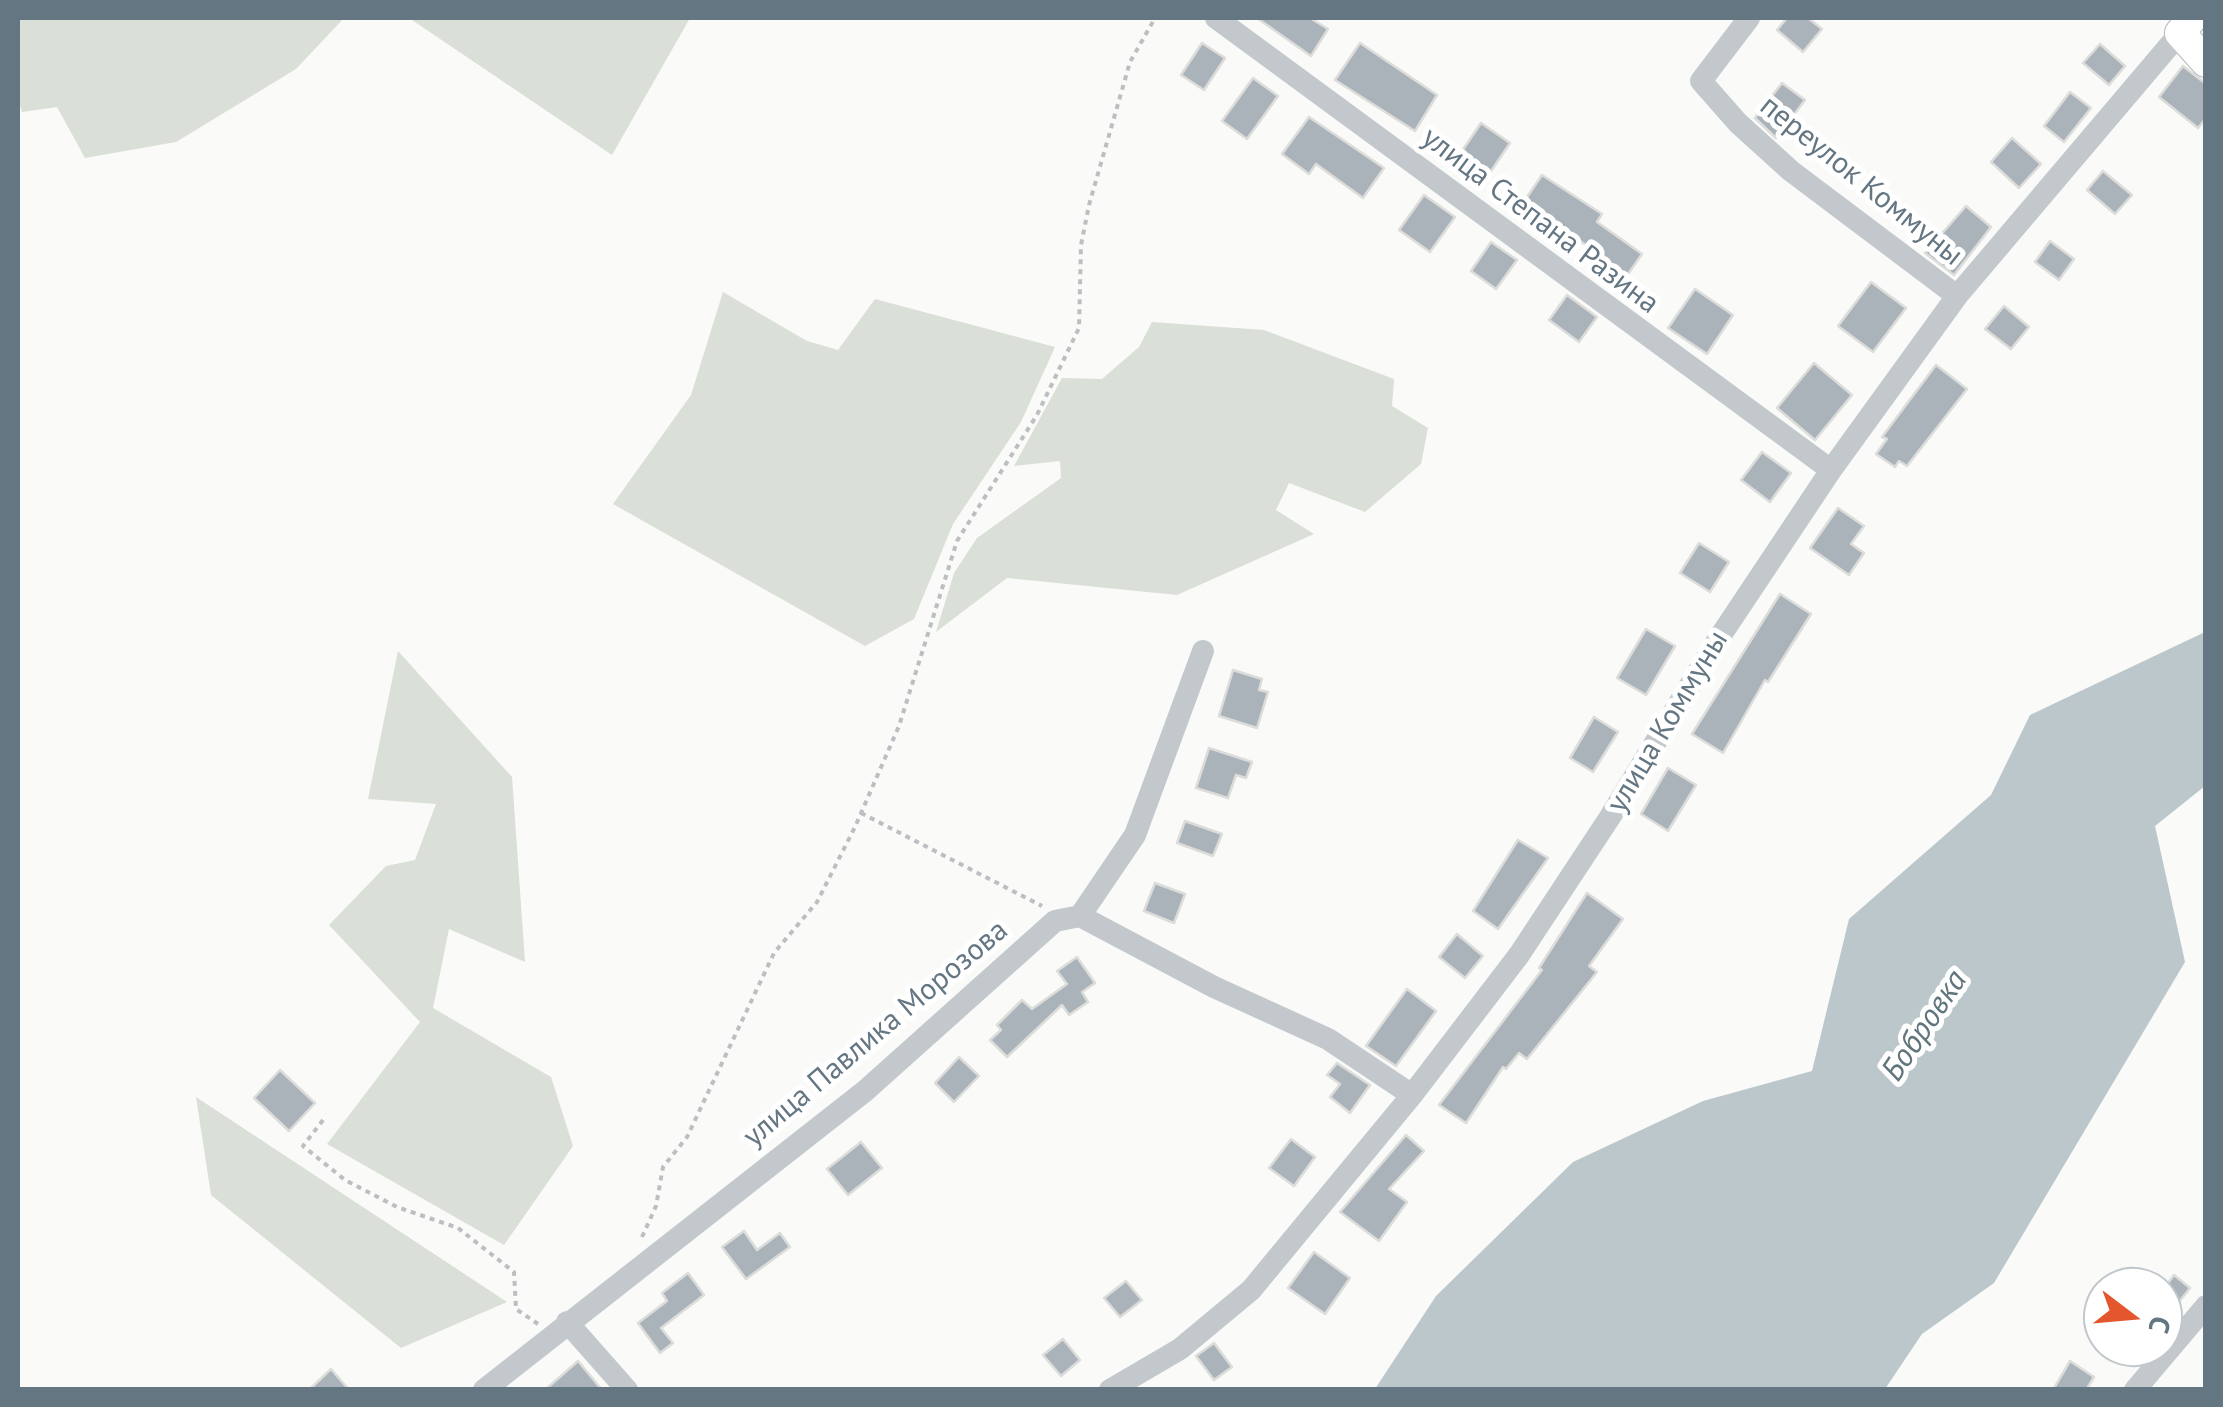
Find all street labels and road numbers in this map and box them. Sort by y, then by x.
street label: переулок Коммуны [1752,88,1970,274]
street label: улица Степана Разина [1414,120,1666,322]
street label: улица Коммуны [1600,625,1736,819]
street label: улица Павлика Морозова [737,913,1015,1155]

